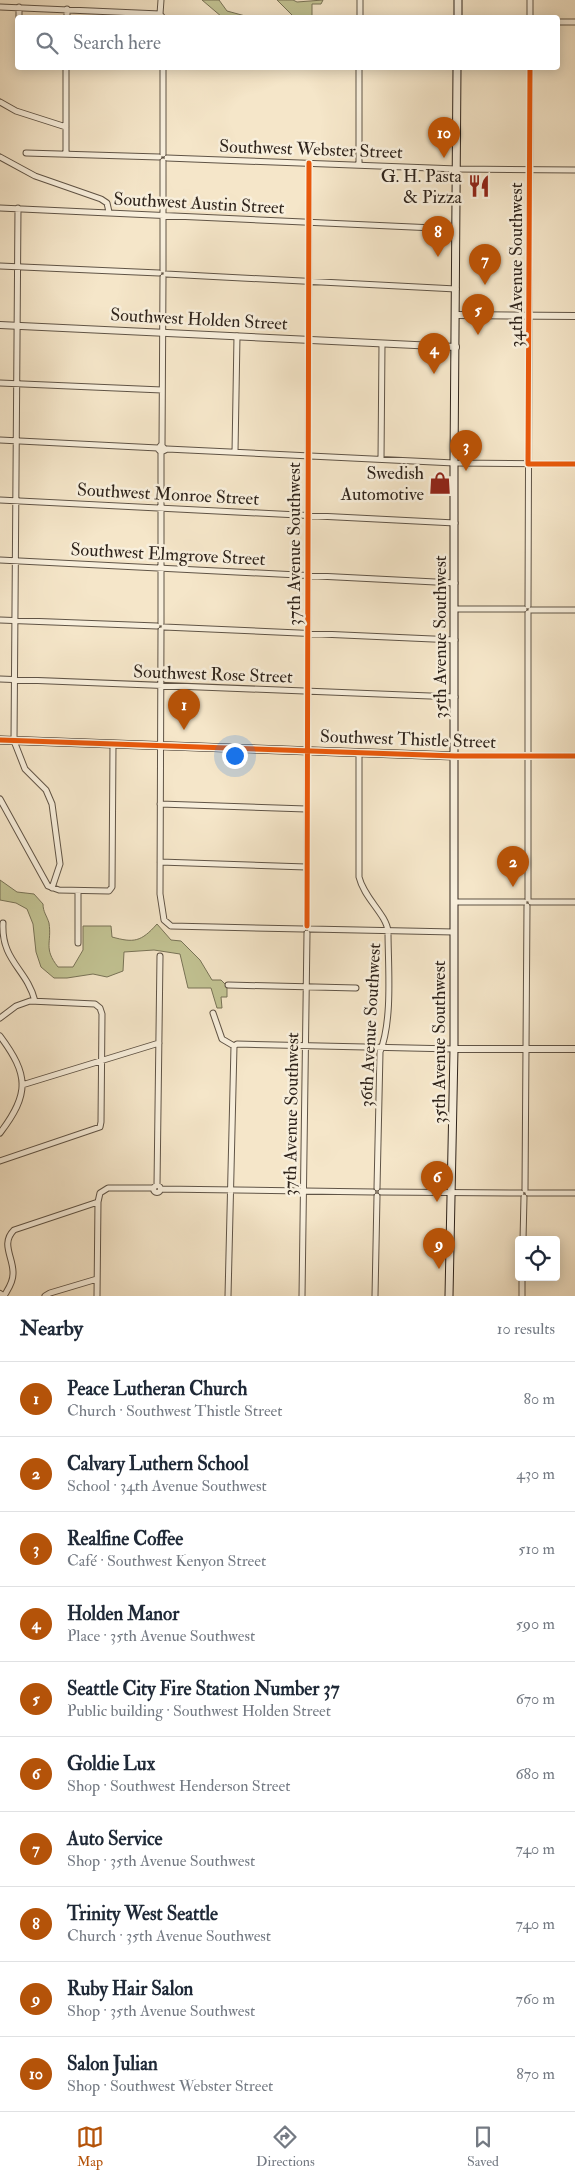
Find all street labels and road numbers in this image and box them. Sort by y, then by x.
street label: Southwest Webster Street [219,135,403,164]
street label: 34th Avenue Southwest [505,182,528,348]
street label: Southwest Austin Street [113,188,285,219]
street label: Southwest Holden Street [110,303,288,336]
street label: 37th Avenue Southwest [283,462,306,626]
street label: Southwest Monroe Street [76,478,260,511]
street label: Southwest Elmgrove Street [70,538,266,571]
street label: 35th Avenue Southwest [429,555,452,719]
street label: Southwest Rose Street [133,660,293,689]
street label: Southwest Thistle Street [320,725,497,754]
street label: 36th Avenue Southwest [355,942,386,1108]
street label: 35th Avenue Southwest [428,960,451,1124]
street label: 37th Avenue Southwest [279,1032,304,1196]

